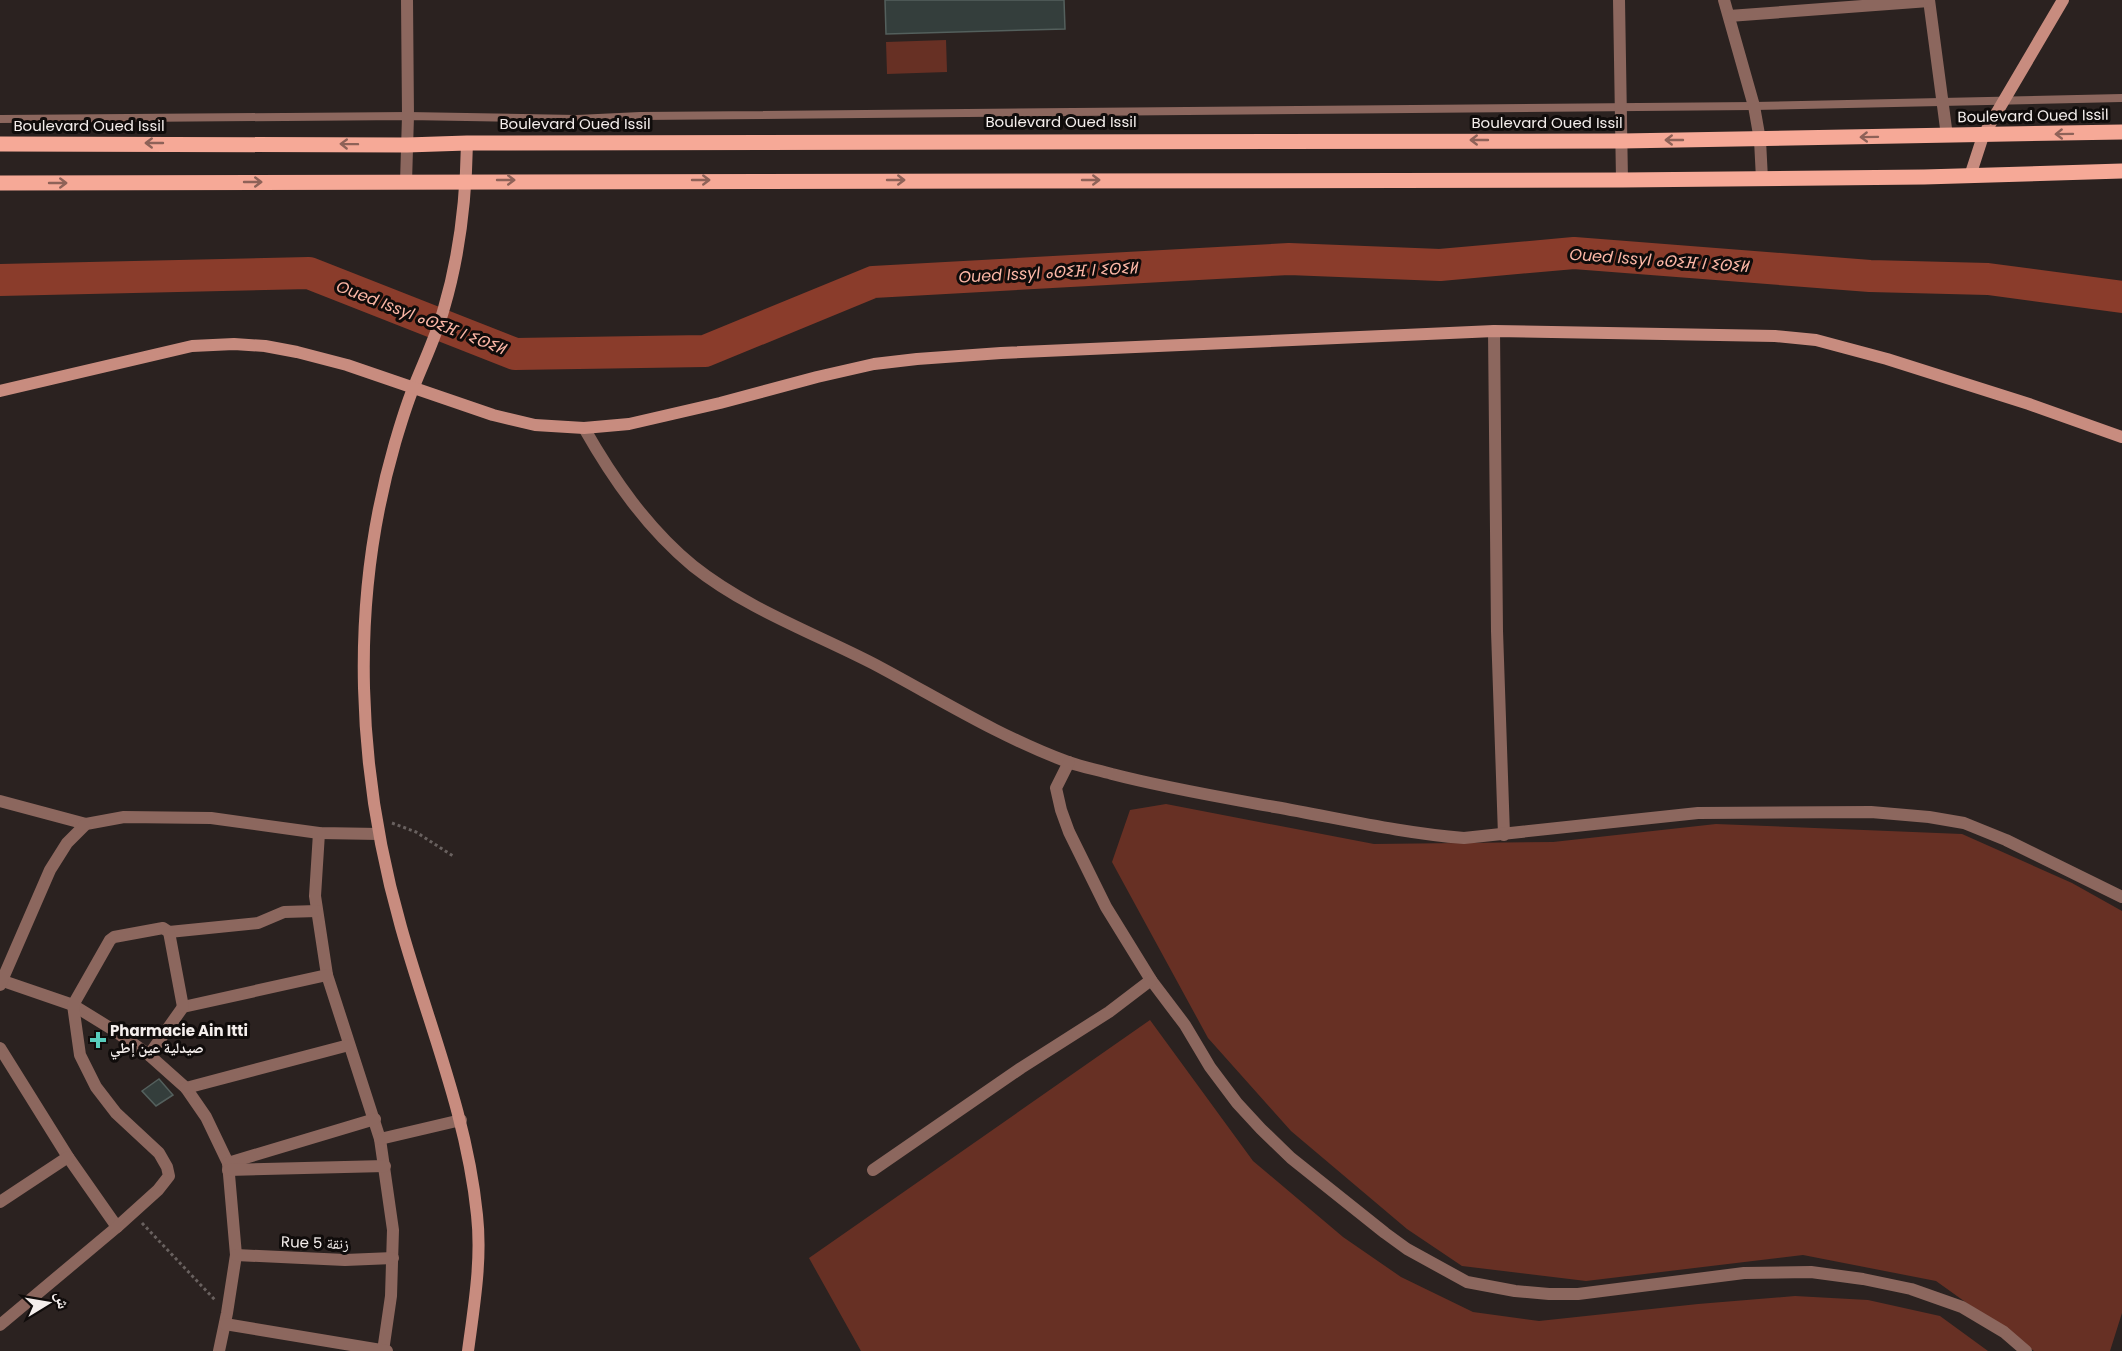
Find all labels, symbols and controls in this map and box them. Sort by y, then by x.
street label: Boulevard Oued Issil [1957,104,2109,127]
street label: Boulevard Oued Issil [985,111,1137,132]
street label: Boulevard Oued Issil [1471,112,1623,133]
street label: Boulevard Oued Issil [499,113,651,134]
street label: Boulevard Oued Issil [13,115,165,136]
one-way arrow [2054,128,2074,139]
one-way arrow [1859,132,1879,143]
one-way arrow [1469,134,1489,146]
one-way arrow [1664,134,1684,146]
one-way arrow [144,137,164,149]
one-way arrow [339,138,359,150]
one-way arrow [495,174,515,186]
one-way arrow [690,174,710,186]
one-way arrow [885,174,905,186]
one-way arrow [1080,174,1100,186]
one-way arrow [243,176,263,188]
one-way arrow [48,177,68,189]
water label: Oued Issyl ⴰⵙⵉⴼ ⵏ ⵉⵙⵉⵍ [1569,243,1751,278]
water label: Oued Issyl ⴰⵙⵉⴼ ⵏ ⵉⵙⵉⵍ [958,256,1140,289]
water label: Oued Issyl ⴰⵙⵉⴼ ⵏ ⵉⵙⵉⵍ [333,275,510,361]
place label: Pharmacie Ain Itti صيدلية عين إطي [110,1020,248,1060]
marker: Pharmacie Ain Itti صيدلية عين إطي [91,1033,105,1047]
street label: Rue 5 زنقة [281,1231,350,1254]
north arrow [18,1273,78,1333]
text: ش [49,1290,75,1311]

